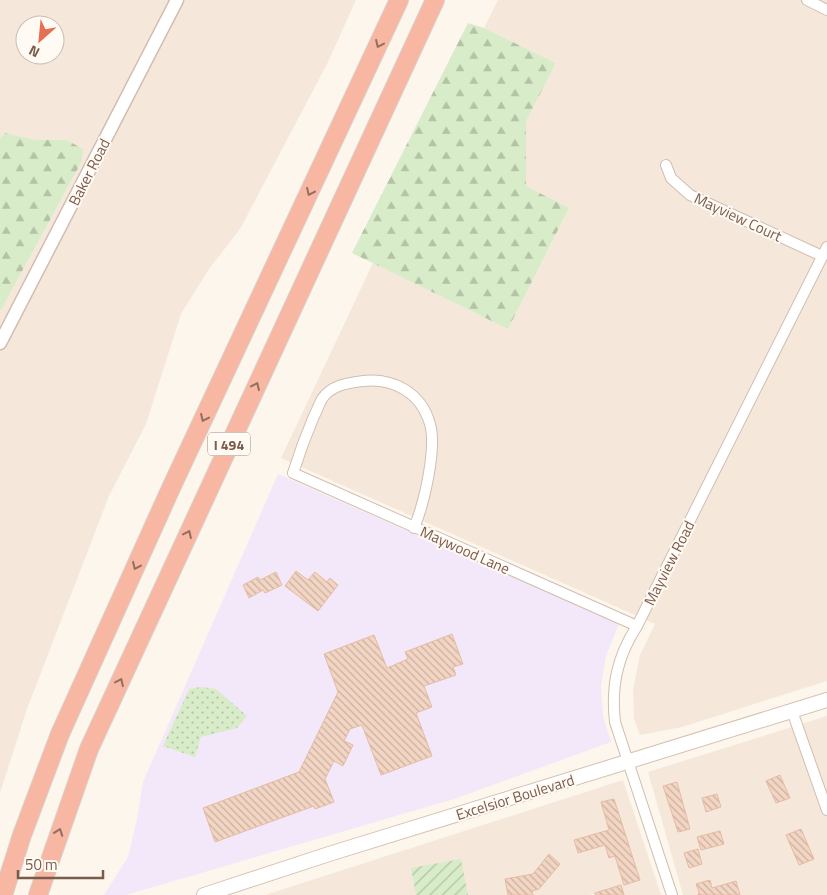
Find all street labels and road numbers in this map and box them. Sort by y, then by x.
street label: Baker Road [62,135,116,209]
street label: Mayview Court [690,187,786,248]
road number: I 494 [208,432,250,456]
street label: Mayview Road [638,517,700,609]
street label: Maywood Lane [416,520,514,580]
street label: Excelsior Boulevard [453,768,577,826]

